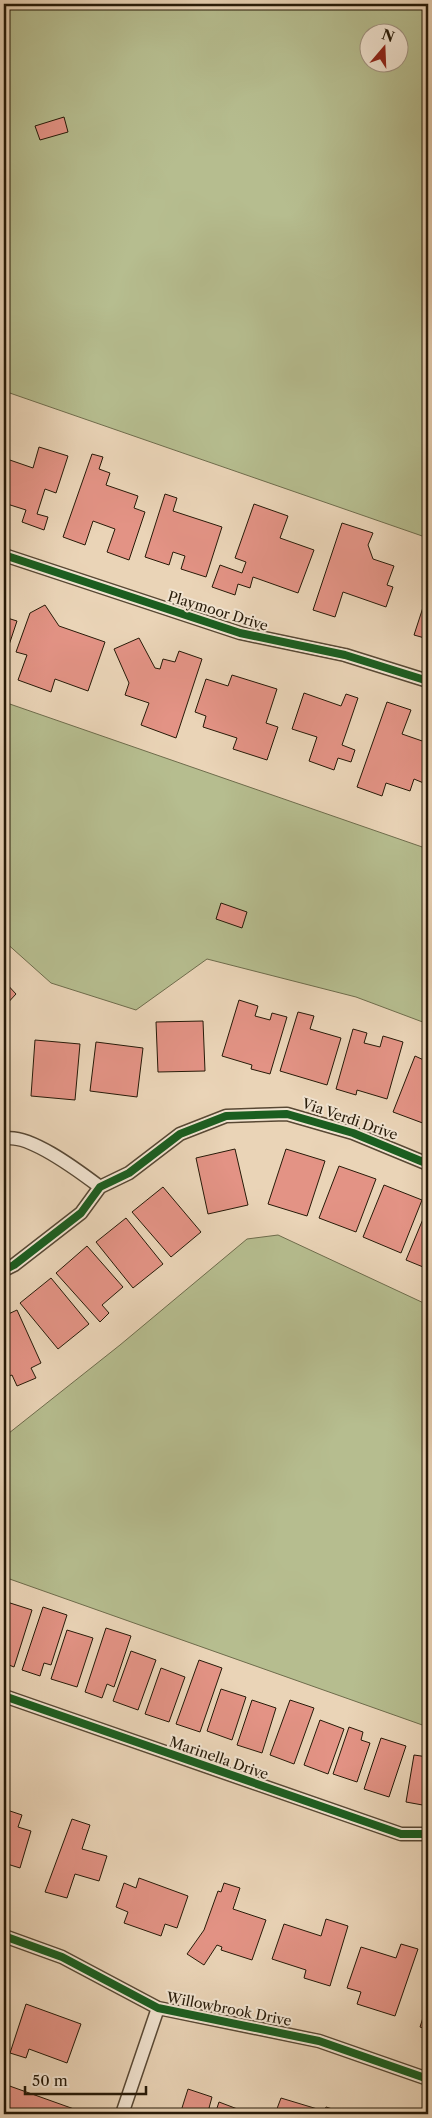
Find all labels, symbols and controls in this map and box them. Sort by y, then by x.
north arrow [360,22,410,72]
text: N [380,25,397,46]
street label: Playmoor Drive [166,587,271,635]
street label: Via Verdi Drive [299,1094,400,1144]
street label: Marinella Drive [167,1733,271,1783]
street label: Willowbrook Drive [164,1988,293,2030]
scale bar [25,2063,146,2095]
text: 50 m [32,2071,68,2090]

